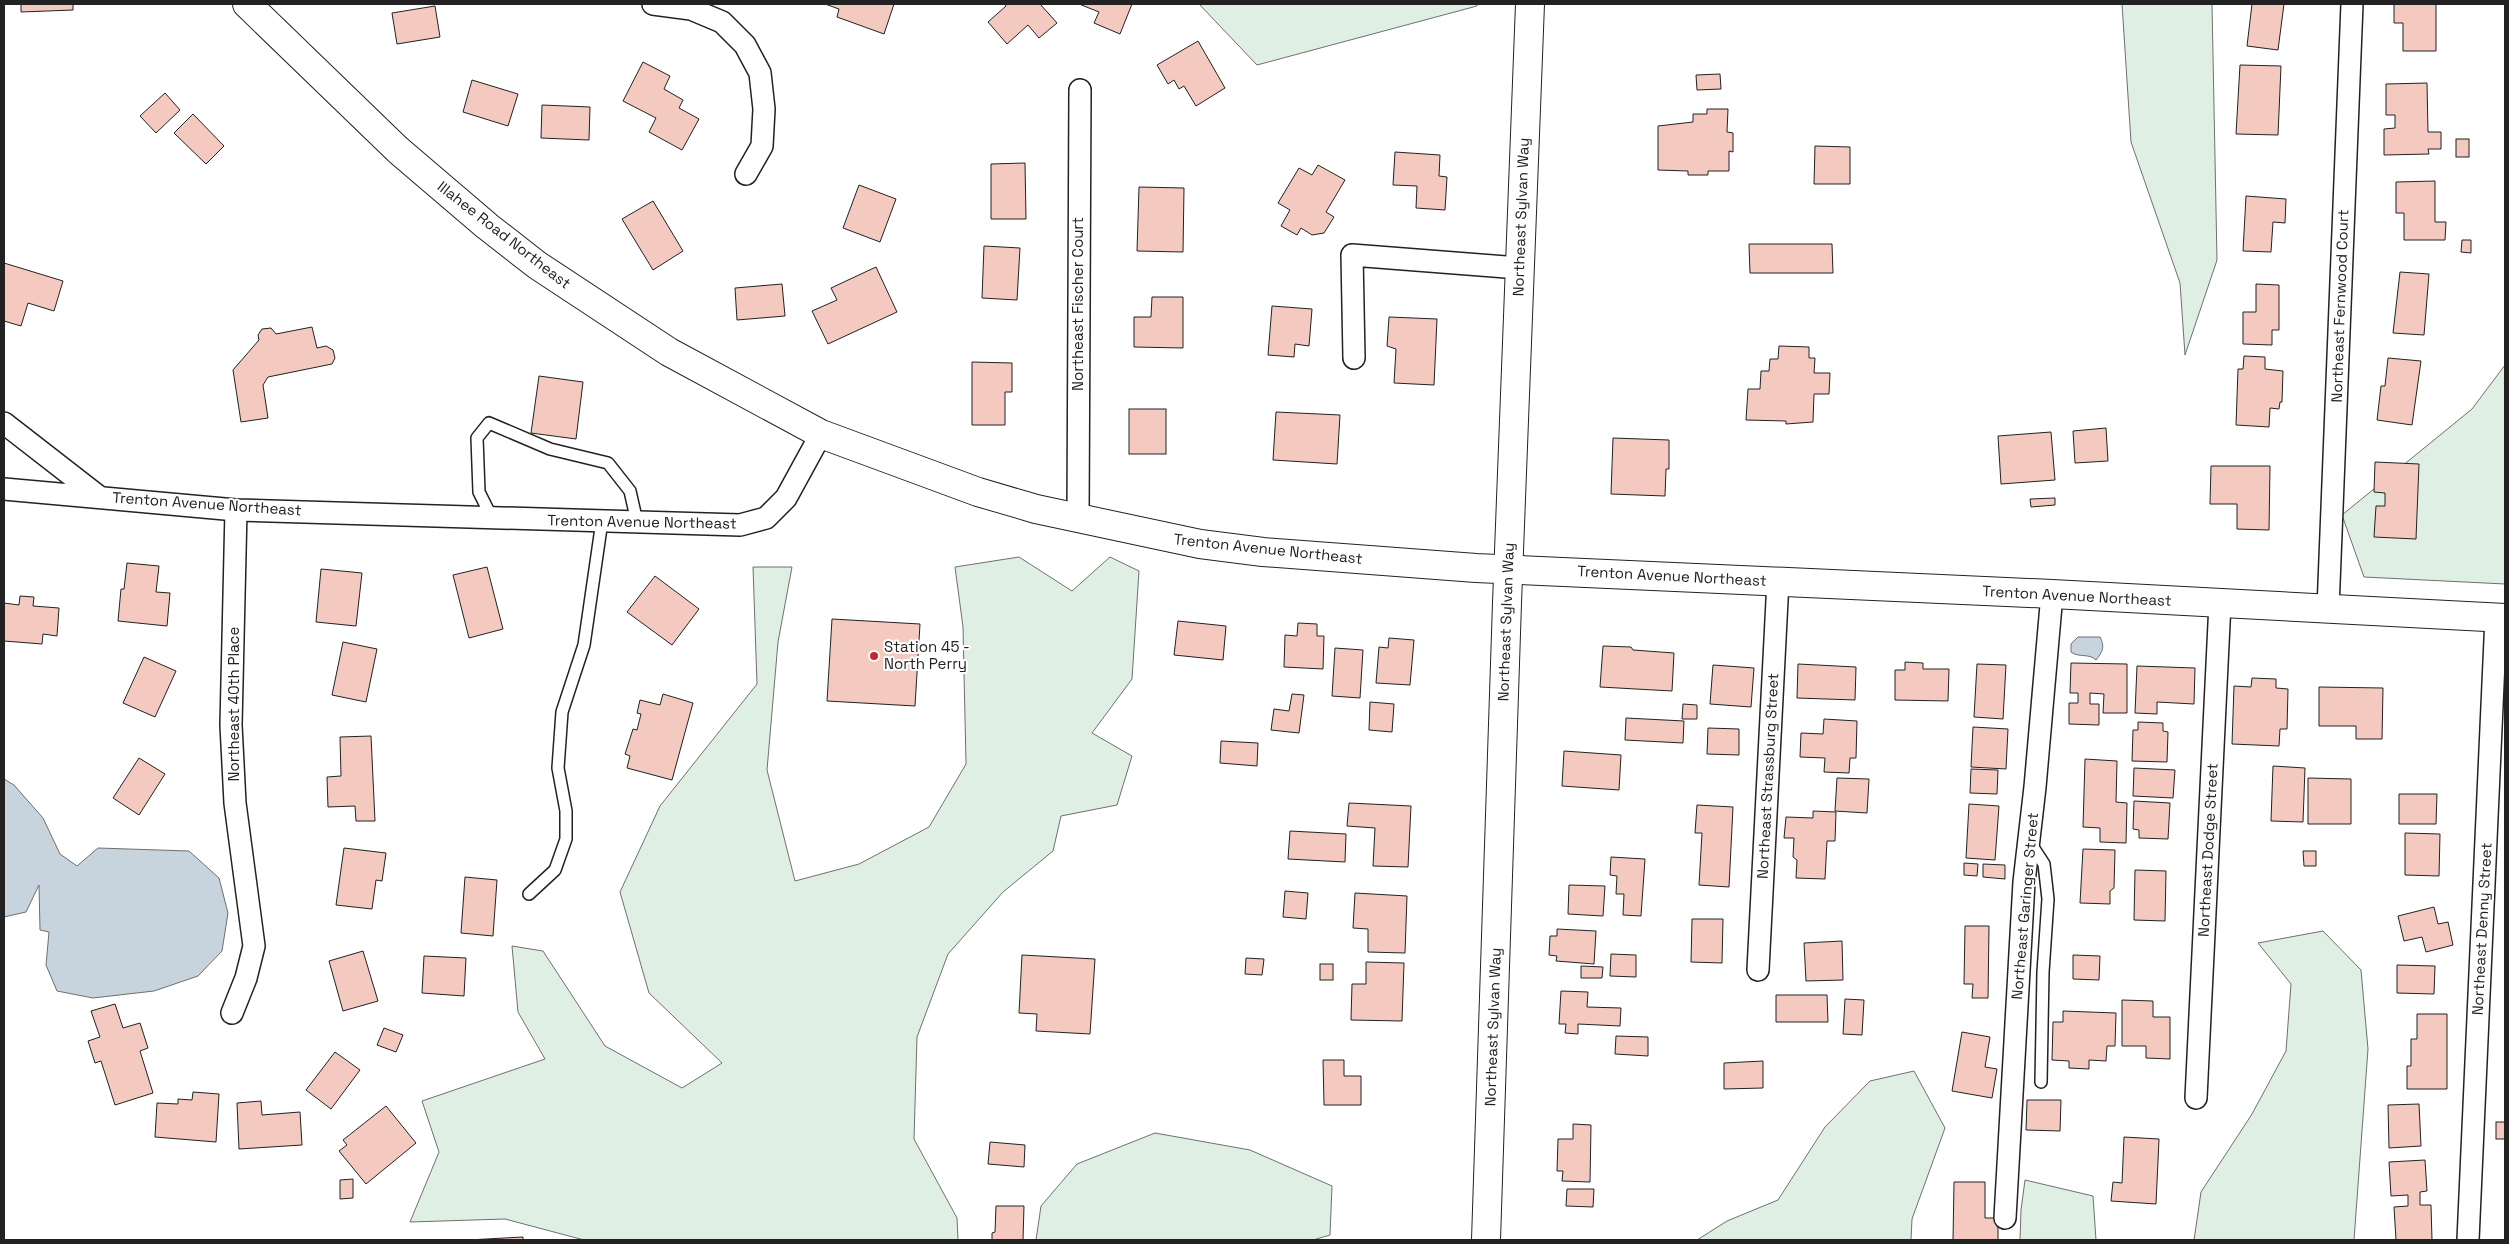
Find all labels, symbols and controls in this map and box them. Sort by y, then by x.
street label: Northeast Sylvan Way [1508,137,1533,297]
street label: Illahee Road Northeast [434,177,575,293]
street label: Northeast Fernwood Court [2327,209,2352,403]
street label: Northeast Fischer Court [1068,217,1087,391]
street label: Trenton Avenue Northeast [112,487,302,520]
street label: Trenton Avenue Northeast [547,510,737,533]
street label: Trenton Avenue Northeast [1173,529,1363,568]
street label: Northeast Sylvan Way [1493,542,1518,702]
street label: Trenton Avenue Northeast [1577,561,1767,590]
street label: Trenton Avenue Northeast [1982,581,2172,610]
street label: Northeast 40th Place [224,626,243,781]
place label: Station 45 - North Perry [884,637,970,673]
marker: Station 45 - North Perry [868,650,880,662]
street label: Northeast Strassburg Street [1753,672,1782,879]
street label: Northeast Dodge Street [2193,763,2222,937]
street label: Northeast Garinger Street [2007,811,2042,1000]
street label: Northeast Denny Street [2467,842,2496,1016]
street label: Northeast Sylvan Way [1480,947,1505,1107]

